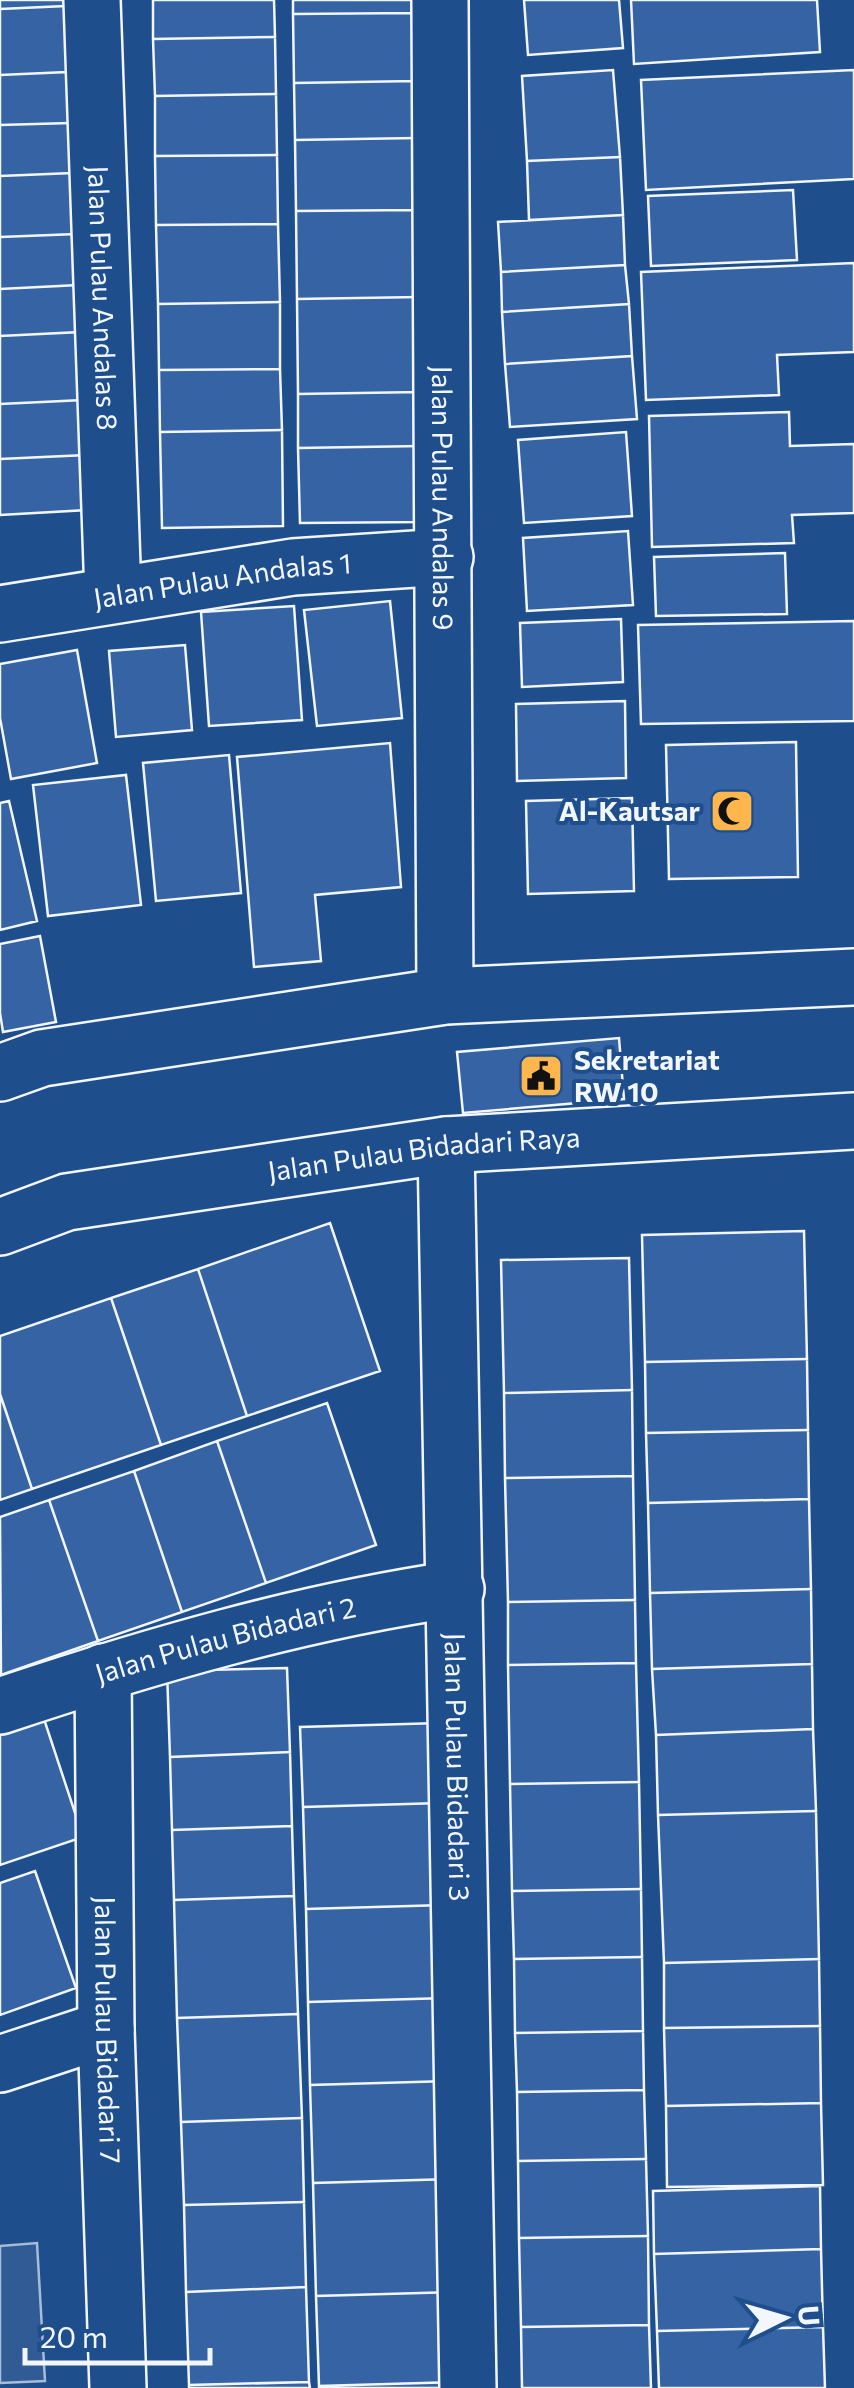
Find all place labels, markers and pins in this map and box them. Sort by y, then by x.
mosque icon: Al-Kautsar [709,788,755,834]
place label: Al-Kautsar [559,793,700,827]
place label: Sekretariat RW 10 [574,1042,720,1108]
public building icon: Sekretariat RW 10 [518,1053,564,1099]

